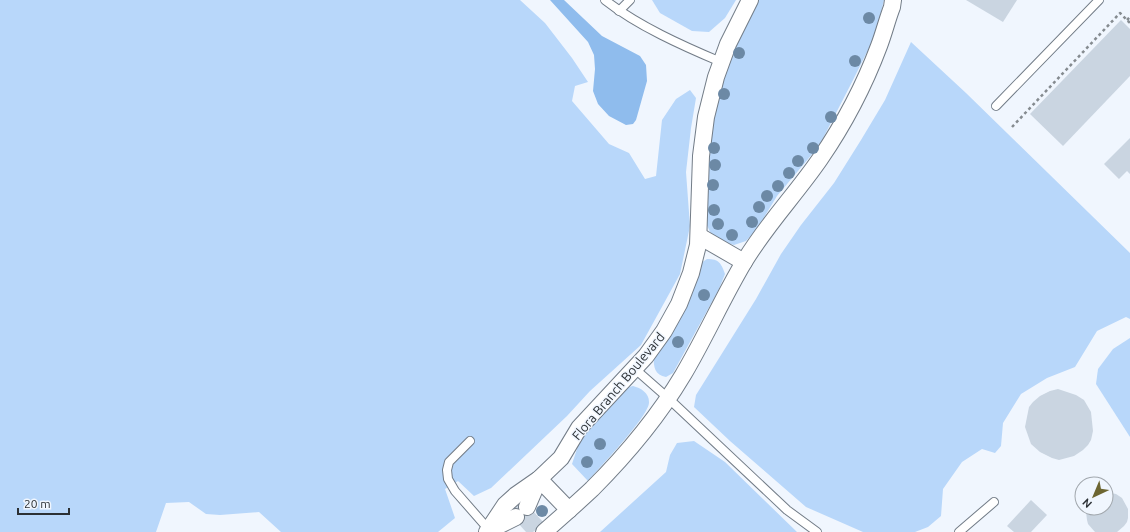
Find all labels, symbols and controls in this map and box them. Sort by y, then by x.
street label: Flora Branch Boulevard [569,330,667,442]
north arrow [1074,476,1114,516]
scale bar [18,490,69,516]
text: N [1080,496,1094,510]
text: 20 m [24,497,51,510]

